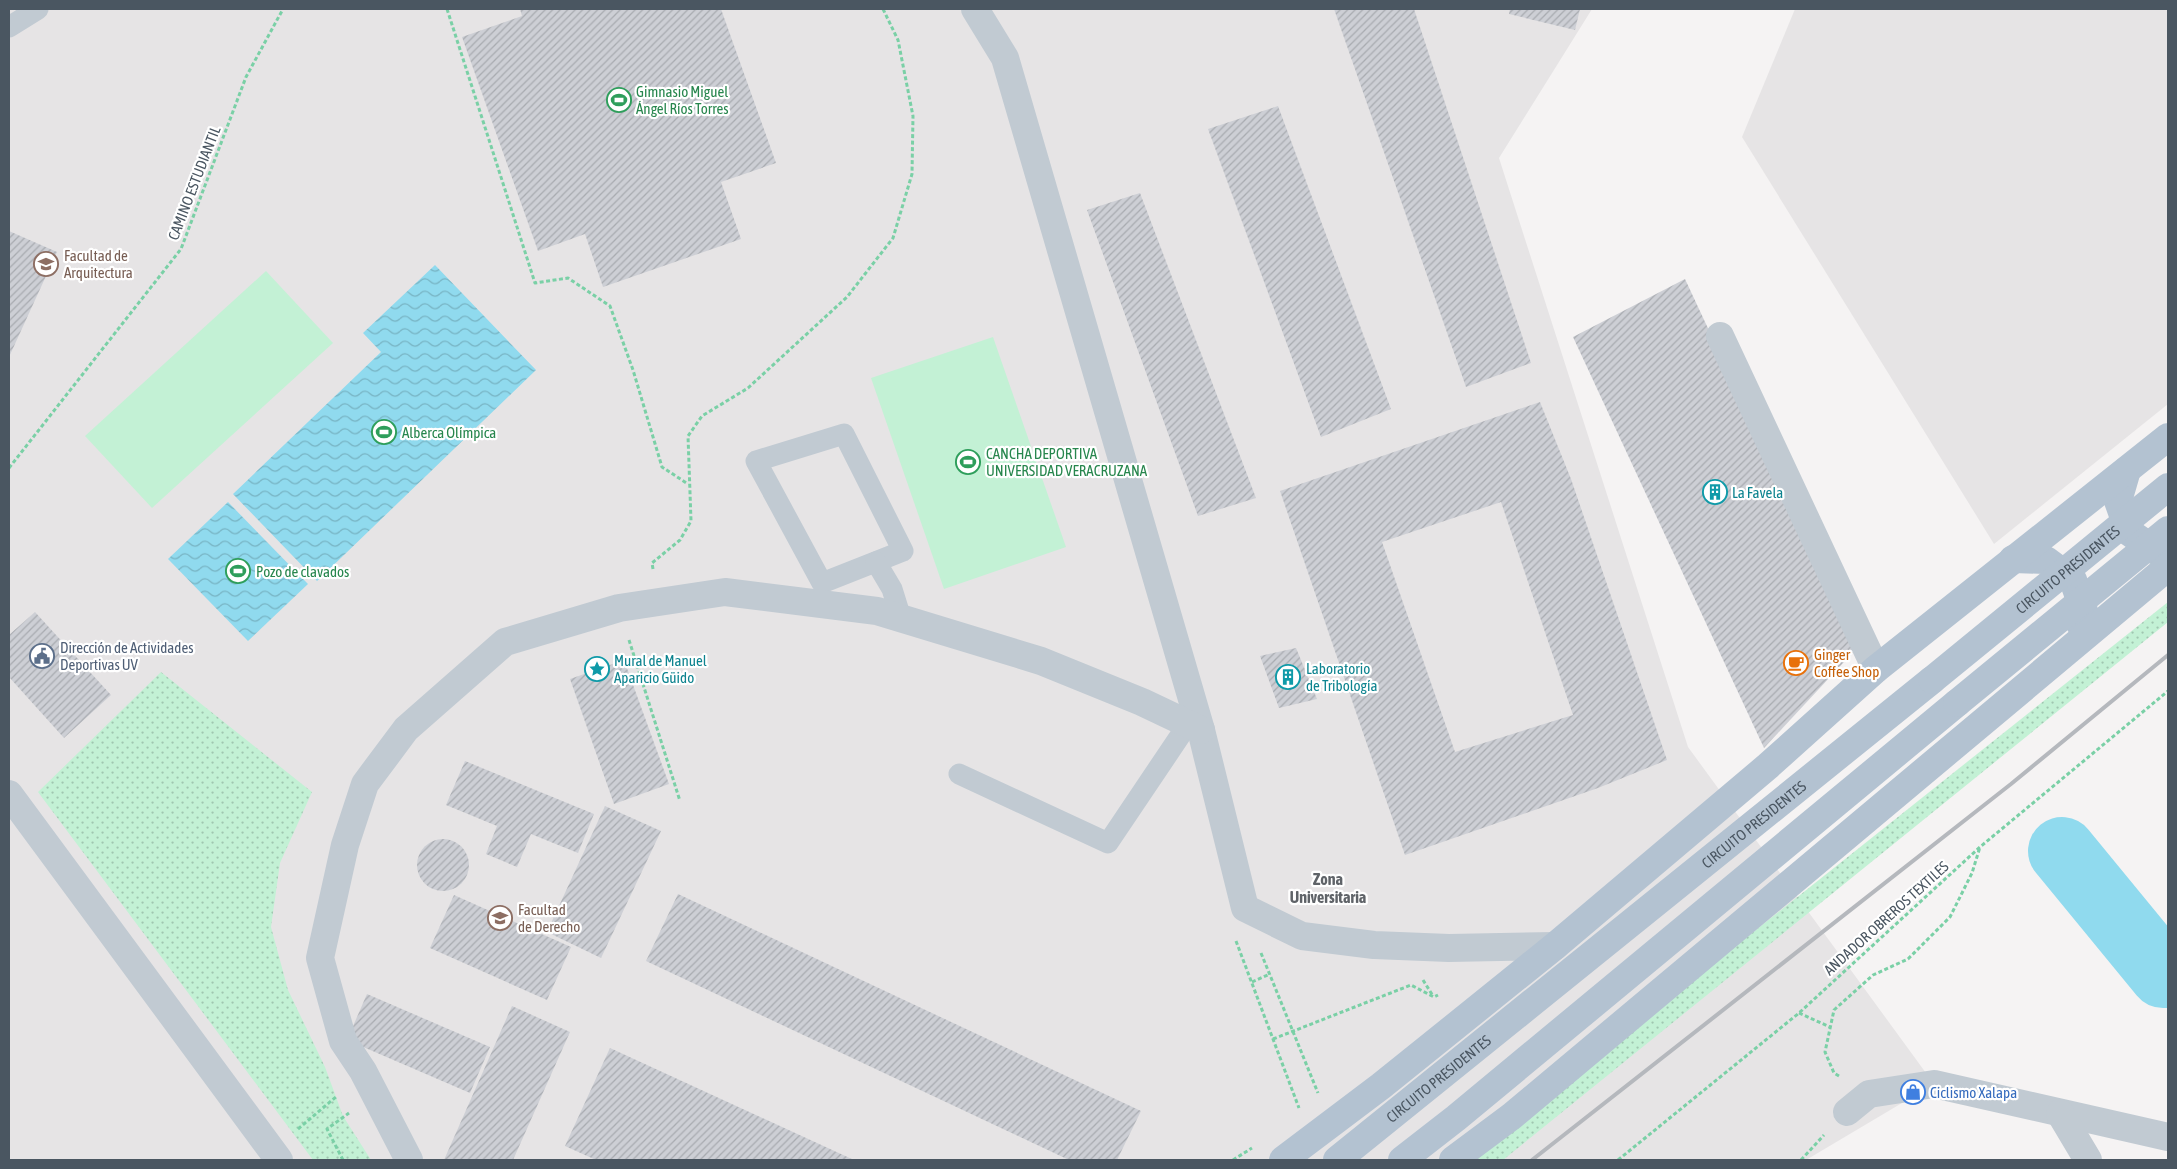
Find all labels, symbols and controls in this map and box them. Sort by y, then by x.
place label: Gimnasio Miguel Ángel Ríos Torres [636,83,729,117]
sports icon: Gimnasio Miguel Ángel Ríos Torres [606,87,632,113]
street label: CAMINO ESTUDIANTIL [164,124,224,242]
place label: Facultad de Arquitectura [64,247,133,281]
school or university icon: Facultad de Arquitectura [33,251,59,277]
sports icon: Alberca Olímpica [371,419,397,445]
place label: Alberca Olímpica [402,424,496,441]
place label: CANCHA DEPORTIVA UNIVERSIDAD VERACRUZANA [986,445,1148,479]
sports icon: CANCHA DEPORTIVA UNIVERSIDAD VERACRUZANA [955,449,981,475]
building icon: La Favela [1702,479,1728,505]
place label: La Favela [1732,484,1783,501]
street label: CIRCUITO PRESIDENTES [2012,522,2123,617]
sports icon: Pozo de clavados [225,558,251,584]
place label: Pozo de clavados [256,563,349,580]
place label: Dirección de Actividades Deportivas UV [60,639,194,673]
public building icon: Dirección de Actividades Deportivas UV [29,643,55,669]
place label: Ginger Coffee Shop [1814,646,1879,680]
cafe icon: Ginger Coffee Shop [1783,650,1809,676]
place label: Mural de Manuel Aparicio Güido [614,652,707,686]
place icon: Mural de Manuel Aparicio Güido [584,656,610,682]
place label: Laboratorio de Tribología [1306,660,1377,694]
building icon: Laboratorio de Tribología [1275,664,1301,690]
street label: CIRCUITO PRESIDENTES [1698,777,1809,871]
street label: ANDADOR OBREROS TEXTILES [1820,858,1952,978]
district label: Zona Universitaria [1290,870,1366,906]
place label: Facultad de Derecho [518,901,580,935]
school or university icon: Facultad de Derecho [487,905,513,931]
street label: CIRCUITO PRESIDENTES [1383,1031,1494,1125]
shop icon: Ciclismo Xalapa [1900,1079,1926,1105]
place label: Ciclismo Xalapa [1930,1084,2017,1101]

